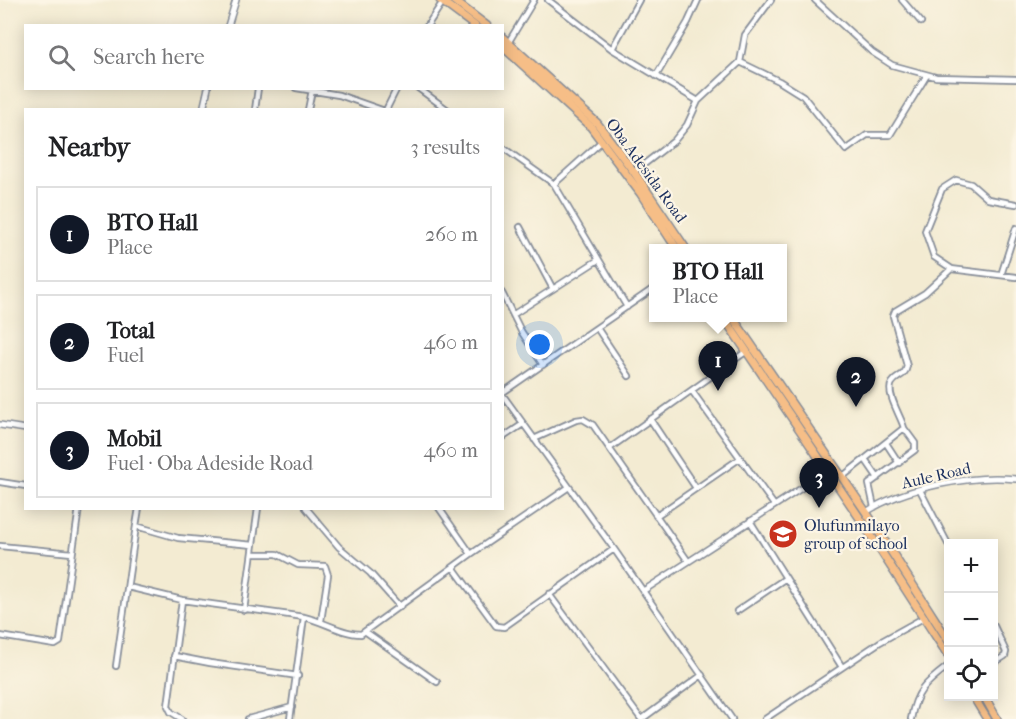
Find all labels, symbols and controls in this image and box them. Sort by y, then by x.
search box [24,24,504,90]
icon: search [45,41,78,74]
text: Search here [93,44,205,70]
street label: Oba Adesida Road [602,114,691,226]
text: Nearby [48,132,130,163]
text: 3 results [411,136,480,159]
text: BTO Hall [107,210,198,236]
text: 1 [66,223,73,246]
text: 260 m [425,223,478,246]
text: Place [107,236,153,259]
popup [649,244,787,322]
text: BTO Hall [672,259,764,285]
text: Place [672,285,718,308]
text: Total [107,318,155,344]
your location [525,330,554,359]
text: 2 [64,331,75,354]
text: 460 m [423,331,478,354]
pin: 1 [698,342,738,391]
text: Fuel [107,344,144,367]
pin: 2 [836,358,876,407]
text: Mobil [107,426,162,452]
text: 3 [65,439,74,462]
text: 460 m [423,439,478,462]
text: Fuel · Oba Adeside Road [107,452,313,475]
pin: 3 [800,458,838,508]
street label: Aule Road [899,458,973,493]
place label: Olufunmilayo group of school [804,516,908,553]
school or university icon: Olufunmilayo group of school [767,518,799,550]
map controls [944,539,998,701]
button: + [944,539,998,593]
button: − [944,593,998,647]
button: locate [944,647,998,701]

